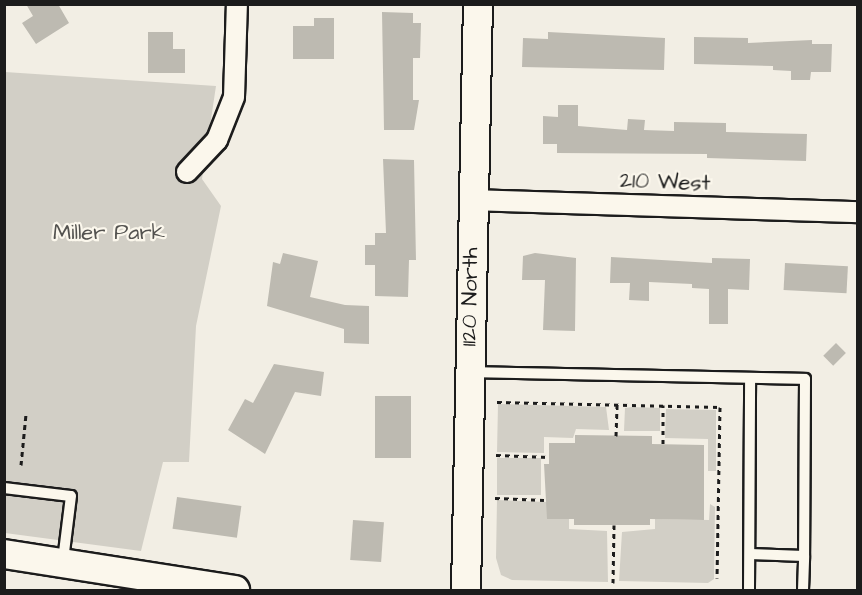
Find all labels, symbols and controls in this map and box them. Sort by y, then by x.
street label: 210 West [619,167,711,197]
park label: Miller Park [53,220,165,246]
street label: 1120 North [456,247,484,347]

